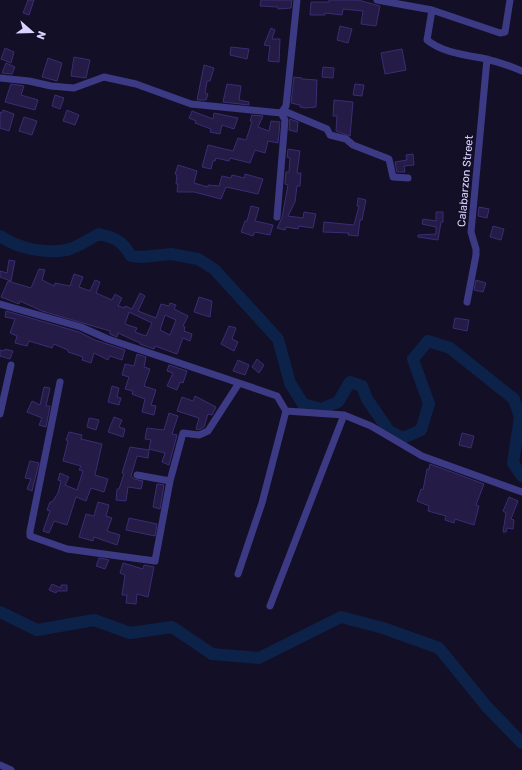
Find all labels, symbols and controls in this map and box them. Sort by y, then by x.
north arrow [12,12,52,52]
text: N [33,29,48,41]
street label: Calabarzon Street [455,134,476,227]

